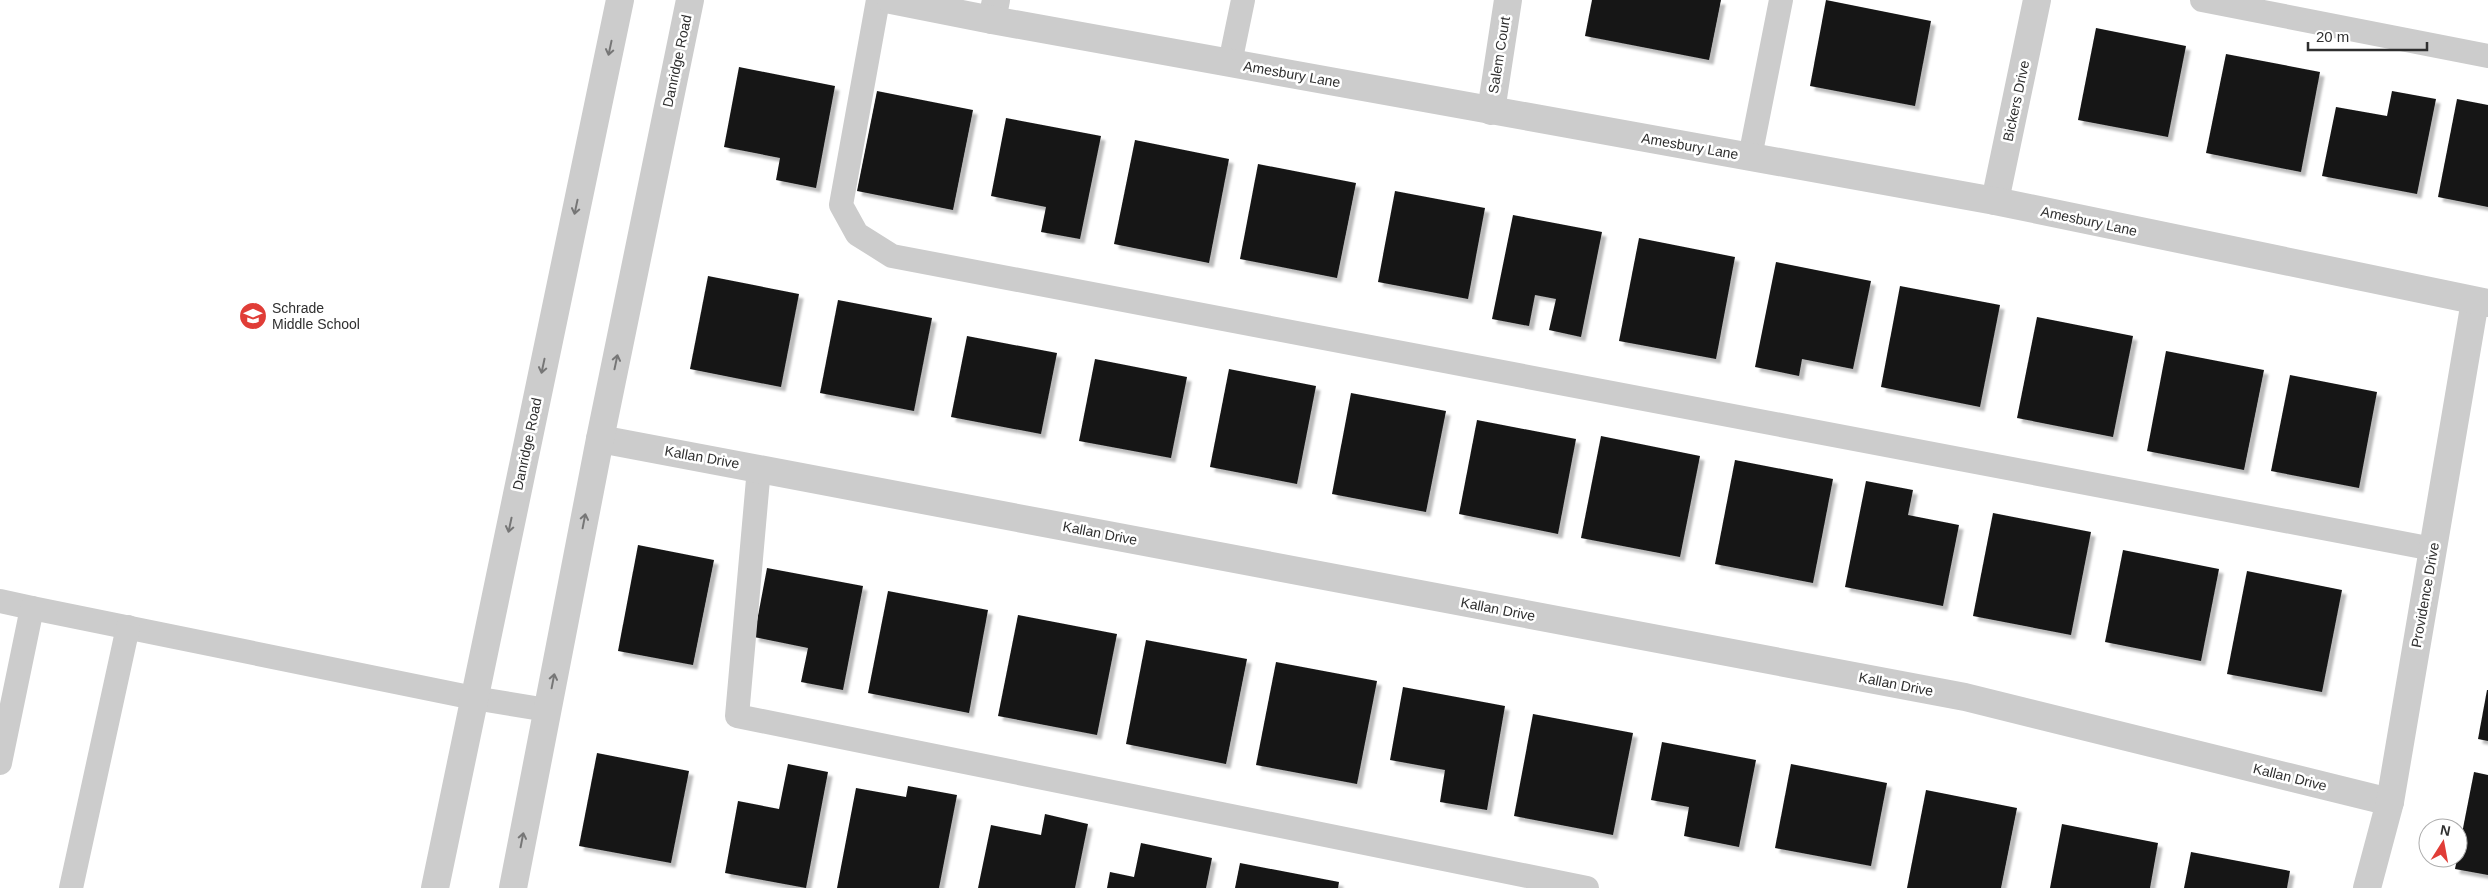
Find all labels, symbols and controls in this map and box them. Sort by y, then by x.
street label: Danridge Road [659,13,695,109]
street label: Salem Court [1485,15,1513,95]
scale bar [2308,20,2427,52]
text: 20 m [2316,28,2349,45]
one-way arrow [605,39,614,55]
street label: Amesbury Lane [1242,58,1342,90]
street label: Bickers Drive [2000,59,2032,143]
street label: Amesbury Lane [1640,130,1740,162]
one-way arrow [571,198,581,214]
street label: Amesbury Lane [2039,203,2139,239]
place label: Schrade Middle School [272,300,360,332]
school or university icon: Schrade Middle School [238,301,268,331]
one-way arrow [612,354,621,370]
one-way arrow [538,357,547,373]
street label: Danridge Road [509,396,545,492]
street label: Kallan Drive [663,443,741,471]
one-way arrow [580,514,589,530]
one-way arrow [505,516,514,532]
street label: Kallan Drive [1061,518,1139,548]
street label: Providence Drive [2408,541,2442,649]
street label: Kallan Drive [1459,594,1537,624]
street label: Kallan Drive [1857,669,1935,699]
one-way arrow [549,673,558,689]
street label: Kallan Drive [2251,760,2329,794]
north arrow [2418,818,2468,868]
text: N [2439,821,2452,839]
one-way arrow [518,833,527,849]

